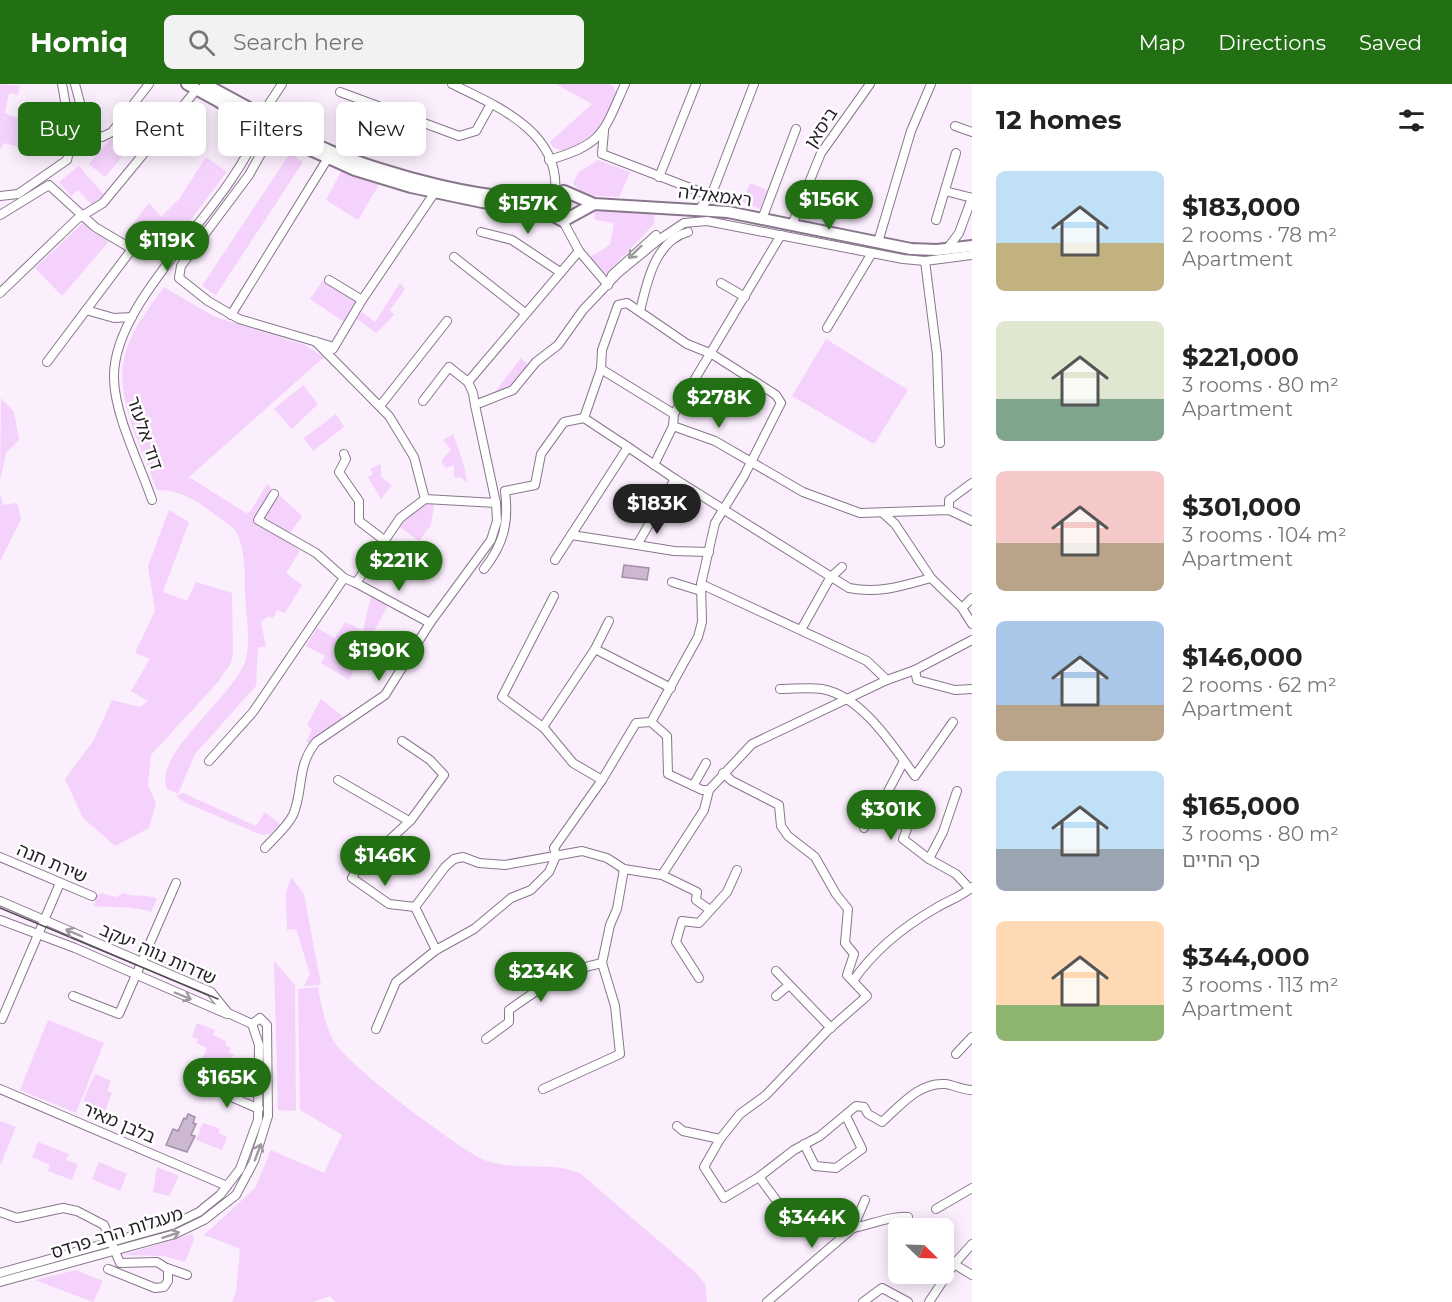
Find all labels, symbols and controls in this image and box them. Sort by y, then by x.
search box [164,15,584,69]
text: Homiq [30,25,128,59]
icon: search [185,26,218,59]
text: Search here [233,29,364,56]
text: Map [1139,30,1185,55]
text: Directions [1218,30,1326,55]
text: Saved [1359,30,1422,55]
chip: Buy [18,102,101,156]
chip: Rent [113,102,206,156]
chip: Filters [218,102,324,156]
chip: New [336,102,426,156]
street label: ביסאן [800,103,842,153]
text: 12 homes [996,104,1122,136]
icon: filters [1395,104,1428,137]
pin: $156K [787,180,871,231]
street label: ראמאללה [677,181,753,211]
pin: $157K [486,184,570,235]
text: $156K [799,187,859,211]
text: $157K [498,191,558,215]
text: $183,000 [1182,191,1301,223]
icon: home [1044,195,1116,267]
pin: $119K [125,221,209,272]
text: 2 rooms · 78 m² [1182,223,1337,247]
text: $119K [139,228,195,252]
one-way arrow [628,245,643,259]
text: Apartment [1182,247,1293,271]
text: $221,000 [1182,341,1299,373]
icon: home [1044,345,1116,417]
text: 3 rooms · 80 m² [1182,373,1339,397]
pin: $278K [677,378,761,429]
text: $278K [687,385,751,409]
street label: דוד אלעזר [122,393,168,473]
text: Apartment [1182,397,1293,421]
pin: $183K [615,484,699,535]
text: $183K [627,491,687,515]
text: $301,000 [1182,491,1301,523]
icon: home [1044,495,1116,567]
text: 3 rooms · 104 m² [1182,523,1347,547]
pin: $221K [357,541,441,592]
text: Apartment [1182,547,1293,571]
text: $221K [370,548,429,572]
pin: $190K [337,631,421,682]
text: $190K [348,638,410,662]
text: $146,000 [1182,641,1303,673]
icon: home [1044,645,1116,717]
text: 2 rooms · 62 m² [1182,673,1337,697]
text: Apartment [1182,697,1293,721]
pin: $301K [849,790,933,841]
text: $165,000 [1182,790,1300,822]
icon: home [1044,795,1116,867]
text: $301K [861,797,921,821]
text: 3 rooms · 80 m² [1182,822,1339,846]
pin: $146K [343,836,427,887]
street label: שירת חנה [14,838,90,888]
text: $146K [354,843,416,867]
text: כף החיים [1182,848,1260,872]
street label: שדרות נווה יעקב [96,918,220,990]
one-way arrow [65,927,84,938]
text: $344,000 [1182,941,1310,973]
icon: home [1044,945,1116,1017]
pin: $234K [499,952,583,1003]
text: $234K [509,959,573,983]
text: 3 rooms · 113 m² [1182,973,1339,997]
one-way arrow [174,990,192,1002]
text: Apartment [1182,997,1293,1021]
pin: $165K [185,1058,269,1109]
text: $165K [197,1065,257,1089]
street label: בלבן מאיר [79,1098,159,1148]
one-way arrow [253,1144,264,1162]
pin: $344K [770,1198,854,1249]
street label: מעגלות הרב פרדס [48,1202,186,1264]
text: $344K [779,1205,845,1229]
north arrow [888,1218,954,1284]
map controls [888,1218,954,1284]
one-way arrow [161,1229,180,1240]

